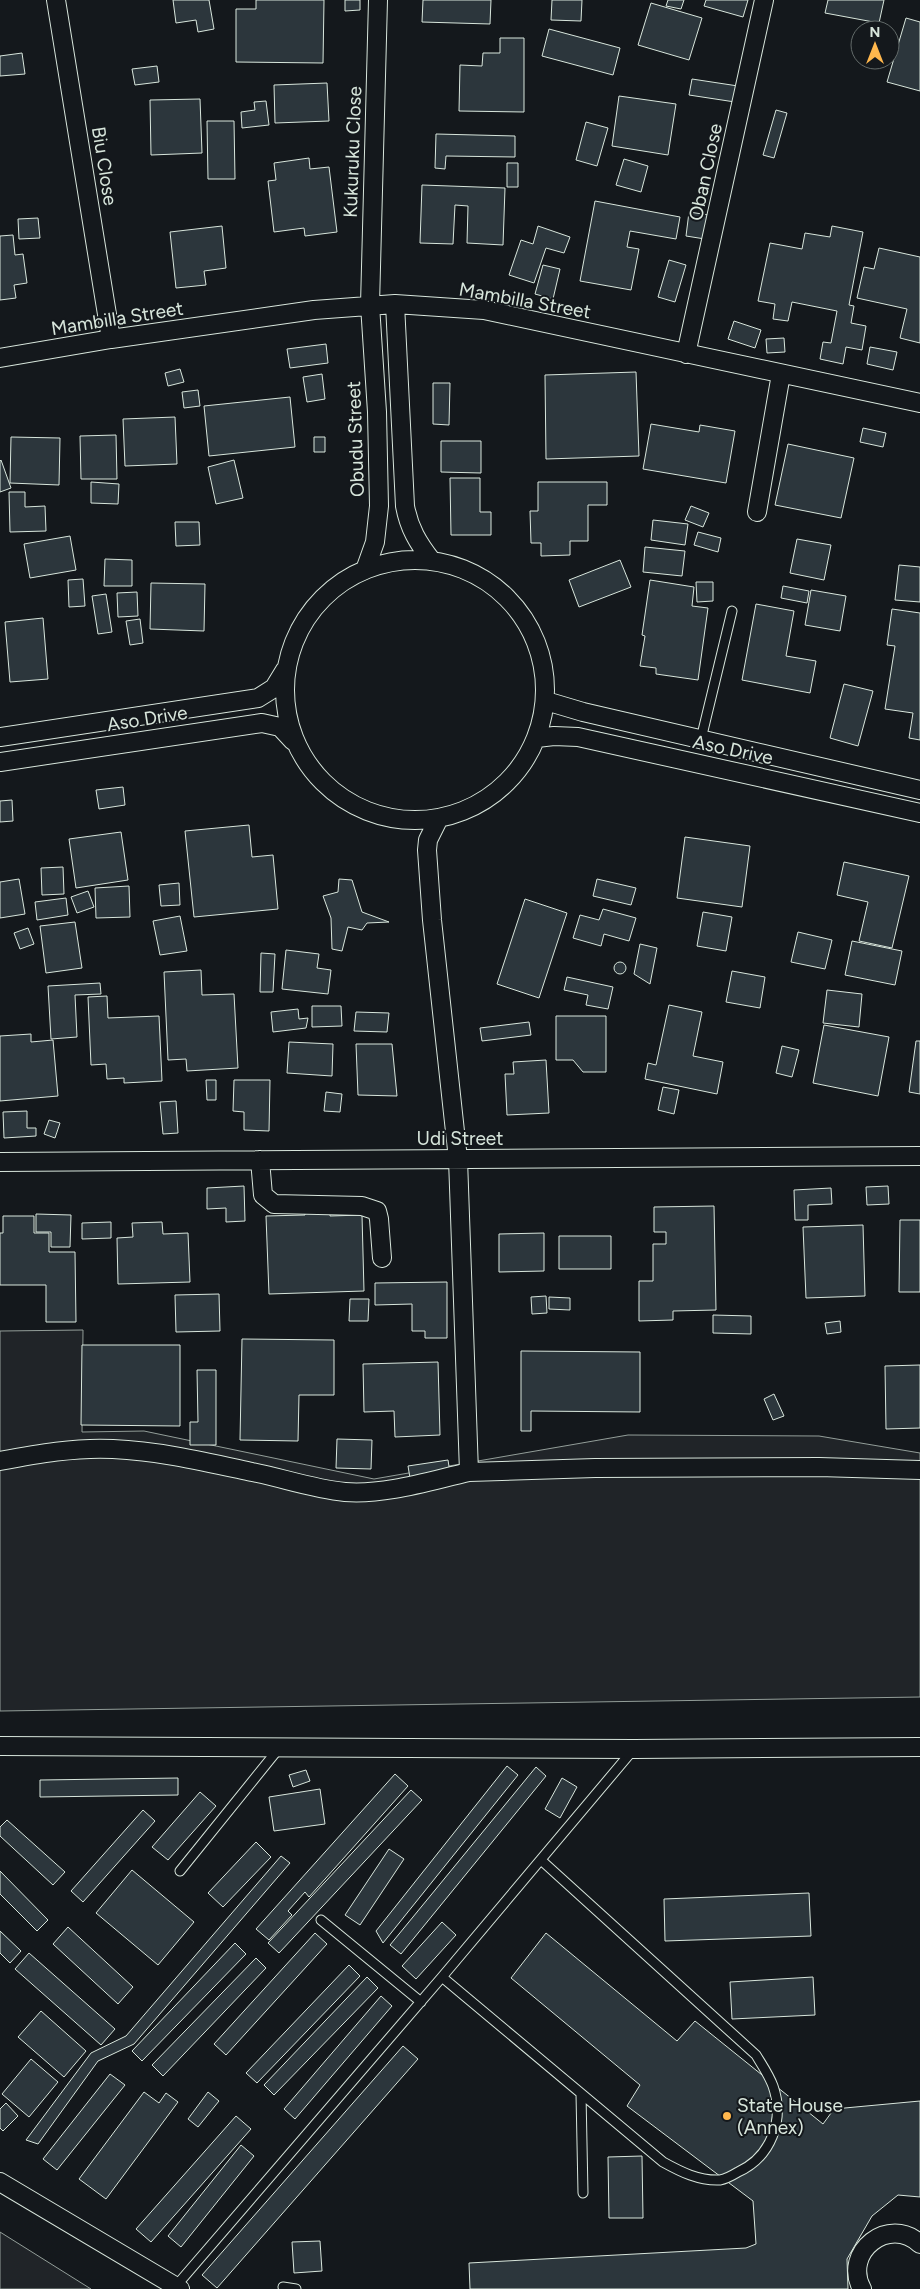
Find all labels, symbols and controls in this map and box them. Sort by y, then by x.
north arrow [850,20,900,70]
text: N [870,24,880,41]
street label: Kukuruku Close [339,86,366,218]
street label: Oban Close [684,121,727,223]
street label: Biu Close [87,125,122,207]
street label: Mambilla Street [457,278,593,323]
street label: Mambilla Street [49,297,185,340]
street label: Obudu Street [342,381,369,497]
street label: Aso Drive [105,701,189,736]
street label: Aso Drive [691,730,775,769]
street label: Udi Street [417,1127,503,1150]
place label: State House (Annex) [737,2094,843,2139]
marker: State House (Annex) [721,2110,733,2122]

